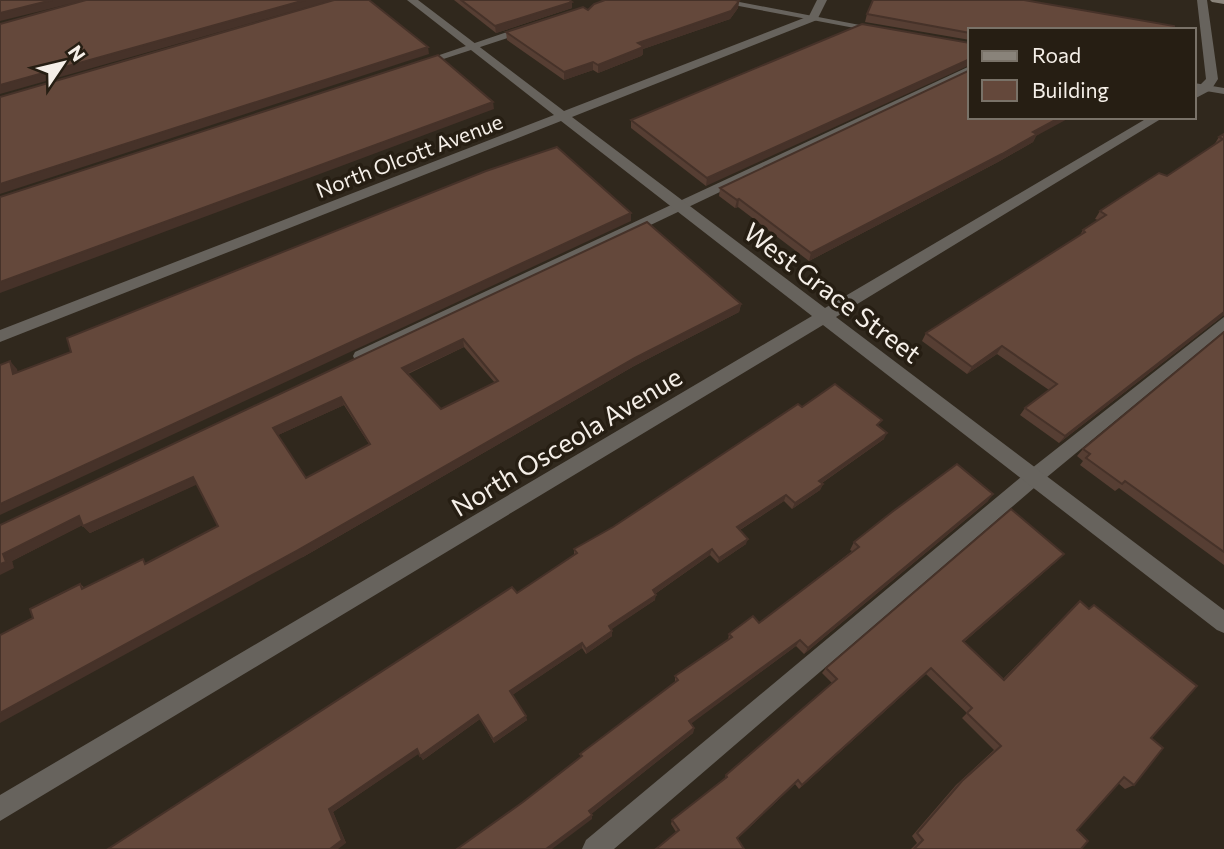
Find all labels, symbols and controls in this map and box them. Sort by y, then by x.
north arrow [28,28,98,98]
legend [968,28,1196,119]
text: N [64,41,91,65]
text: Road [1032,42,1081,67]
text: Building [1032,77,1109,102]
street label: North Olcott Avenue [312,108,506,202]
street label: West Grace Street [738,215,928,369]
street label: North Osceola Avenue [445,360,687,522]

